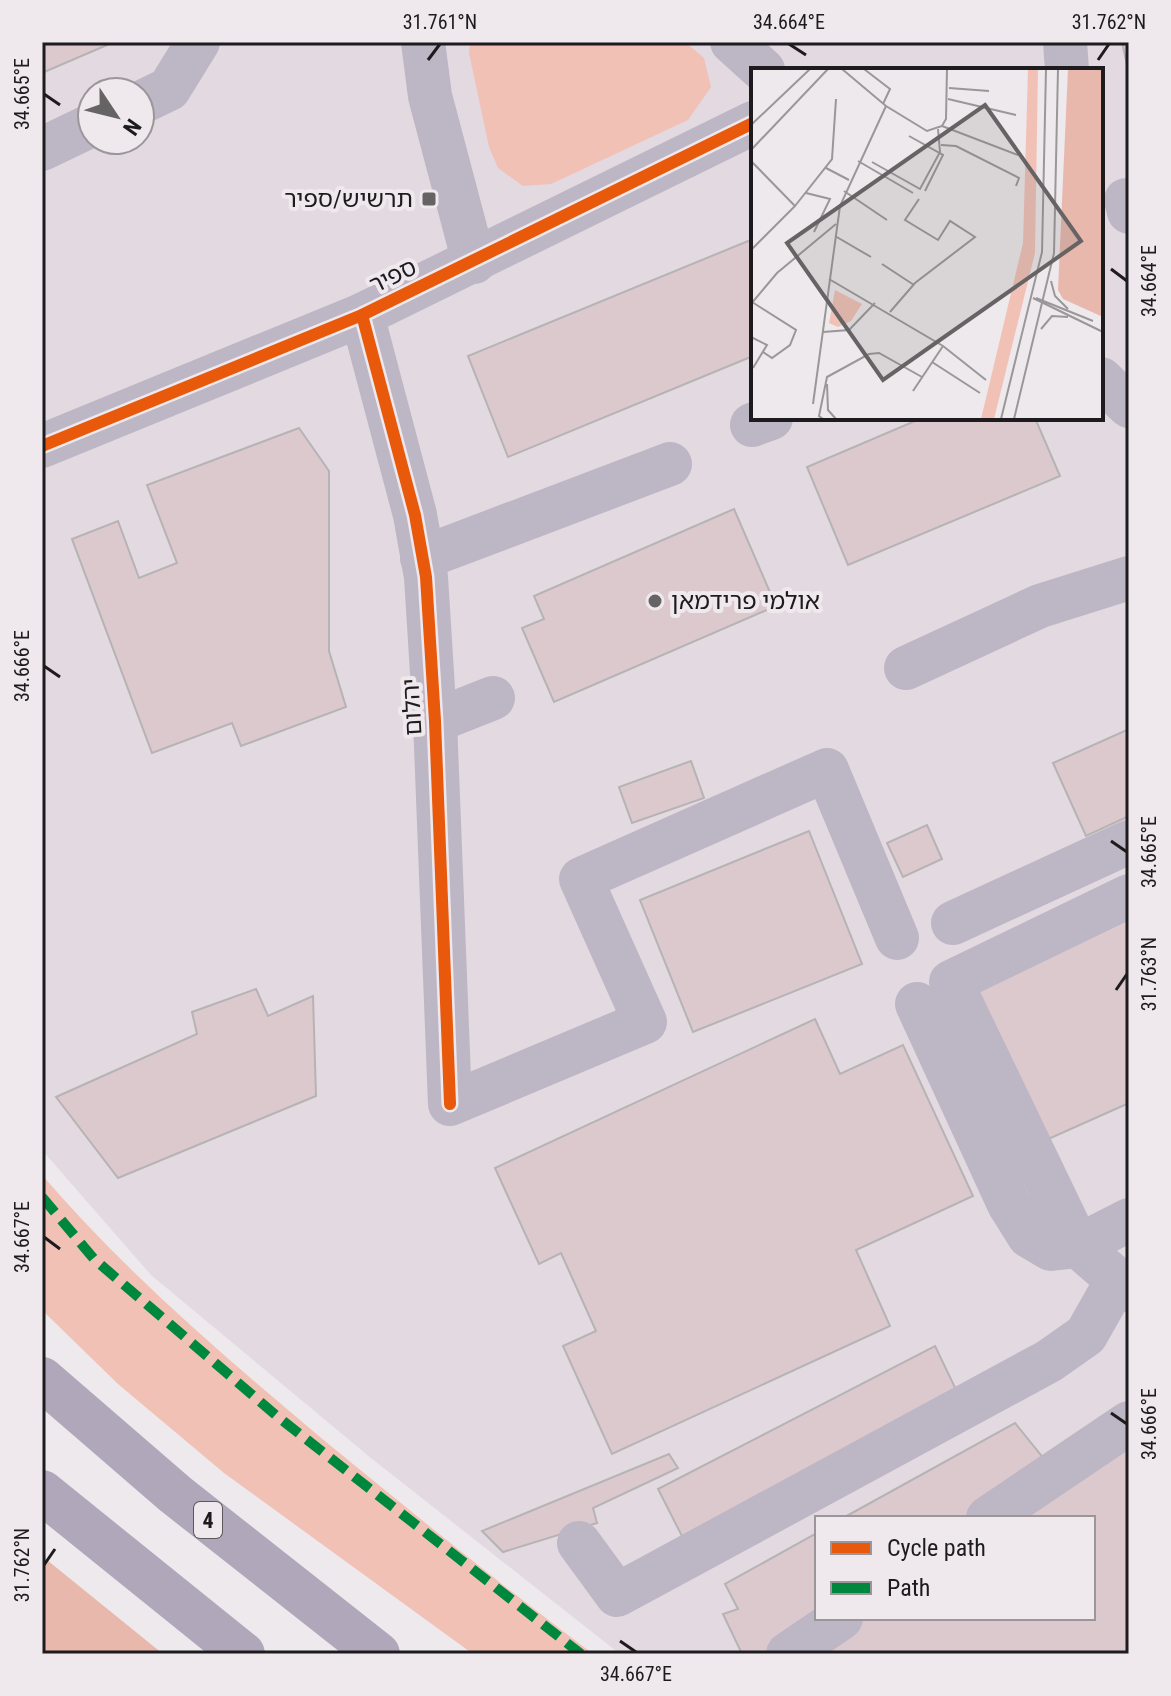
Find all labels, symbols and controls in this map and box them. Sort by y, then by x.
text: 31.761°N [403,10,477,34]
text: 34.664°E [753,10,825,34]
text: 31.762°N [1072,10,1146,34]
text: 34.665°E [10,58,34,130]
inset map [751,68,1103,420]
north arrow [76,76,156,156]
text: N [118,114,146,140]
place label: תרשיש/ספיר [284,185,413,213]
marker: תרשיש/ספיר [420,190,438,208]
text: 34.664°E [1137,245,1161,317]
street label: ספיר [365,253,421,299]
place label: אולמי פרידמאן [671,587,820,615]
marker: אולמי פרידמאן [646,592,664,610]
text: 34.666°E [10,630,34,702]
street label: יהלום [397,678,427,736]
text: 34.665°E [1137,816,1161,888]
text: 31.763°N [1137,937,1161,1011]
text: 34.667°E [10,1201,34,1273]
text: 34.666°E [1137,1388,1161,1460]
road number: 4 [194,1502,222,1538]
legend [815,1516,1095,1620]
text: 31.762°N [10,1528,34,1602]
text: Cycle path [887,1534,986,1562]
text: Path [887,1574,930,1602]
text: 34.667°E [600,1662,672,1686]

